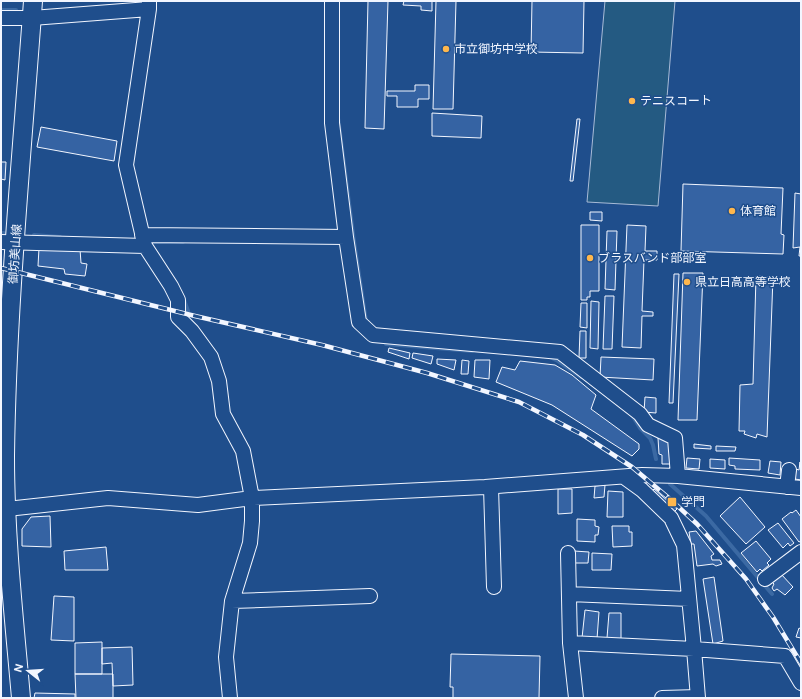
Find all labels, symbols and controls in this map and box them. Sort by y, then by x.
place label: 市立御坊中学校 [454,41,538,57]
marker: 市立御坊中学校 [441,44,451,54]
place label: テニスコート [640,93,712,109]
marker: テニスコート [627,96,637,106]
place label: 体育館 [740,203,776,219]
marker: 体育館 [727,206,737,216]
street label: 御坊美山線 [5,224,25,284]
place label: ブラスバンド部部室 [598,250,706,266]
marker: ブラスバンド部部室 [585,253,595,263]
place label: 県立日高高等学校 [695,274,791,290]
marker: 県立日高高等学校 [682,277,692,287]
place label: 学門 [681,494,705,510]
marker: 学門 [666,496,678,508]
north arrow [8,651,48,691]
text: N [11,662,26,674]

